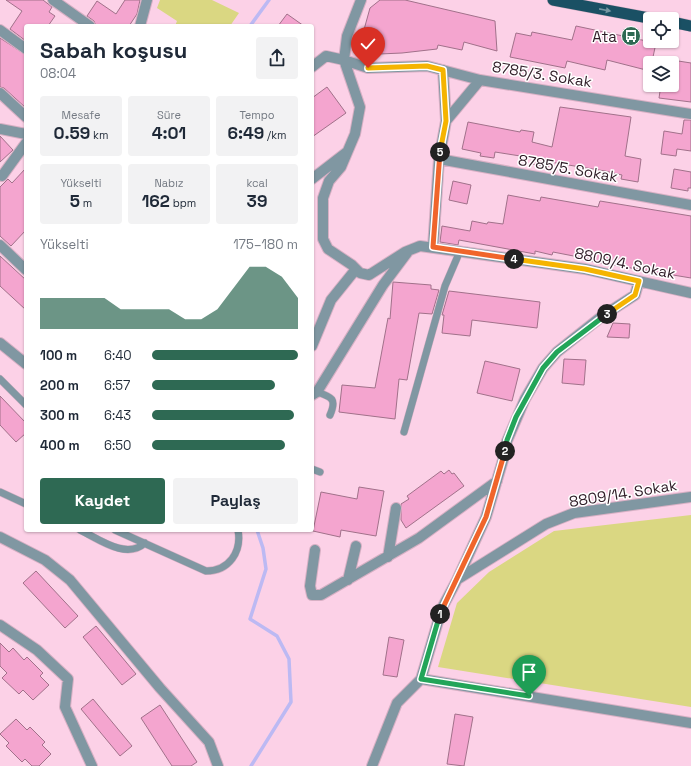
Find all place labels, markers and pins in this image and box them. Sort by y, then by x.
bus stop icon: Ata [620,25,642,47]
pin [351,27,385,68]
place label: Ata [592,27,617,46]
pin: 5 [430,142,450,162]
pin: 4 [504,249,524,269]
pin: 3 [597,304,617,324]
pin: 2 [495,441,515,461]
pin: 1 [430,604,450,624]
pin [512,655,546,696]

